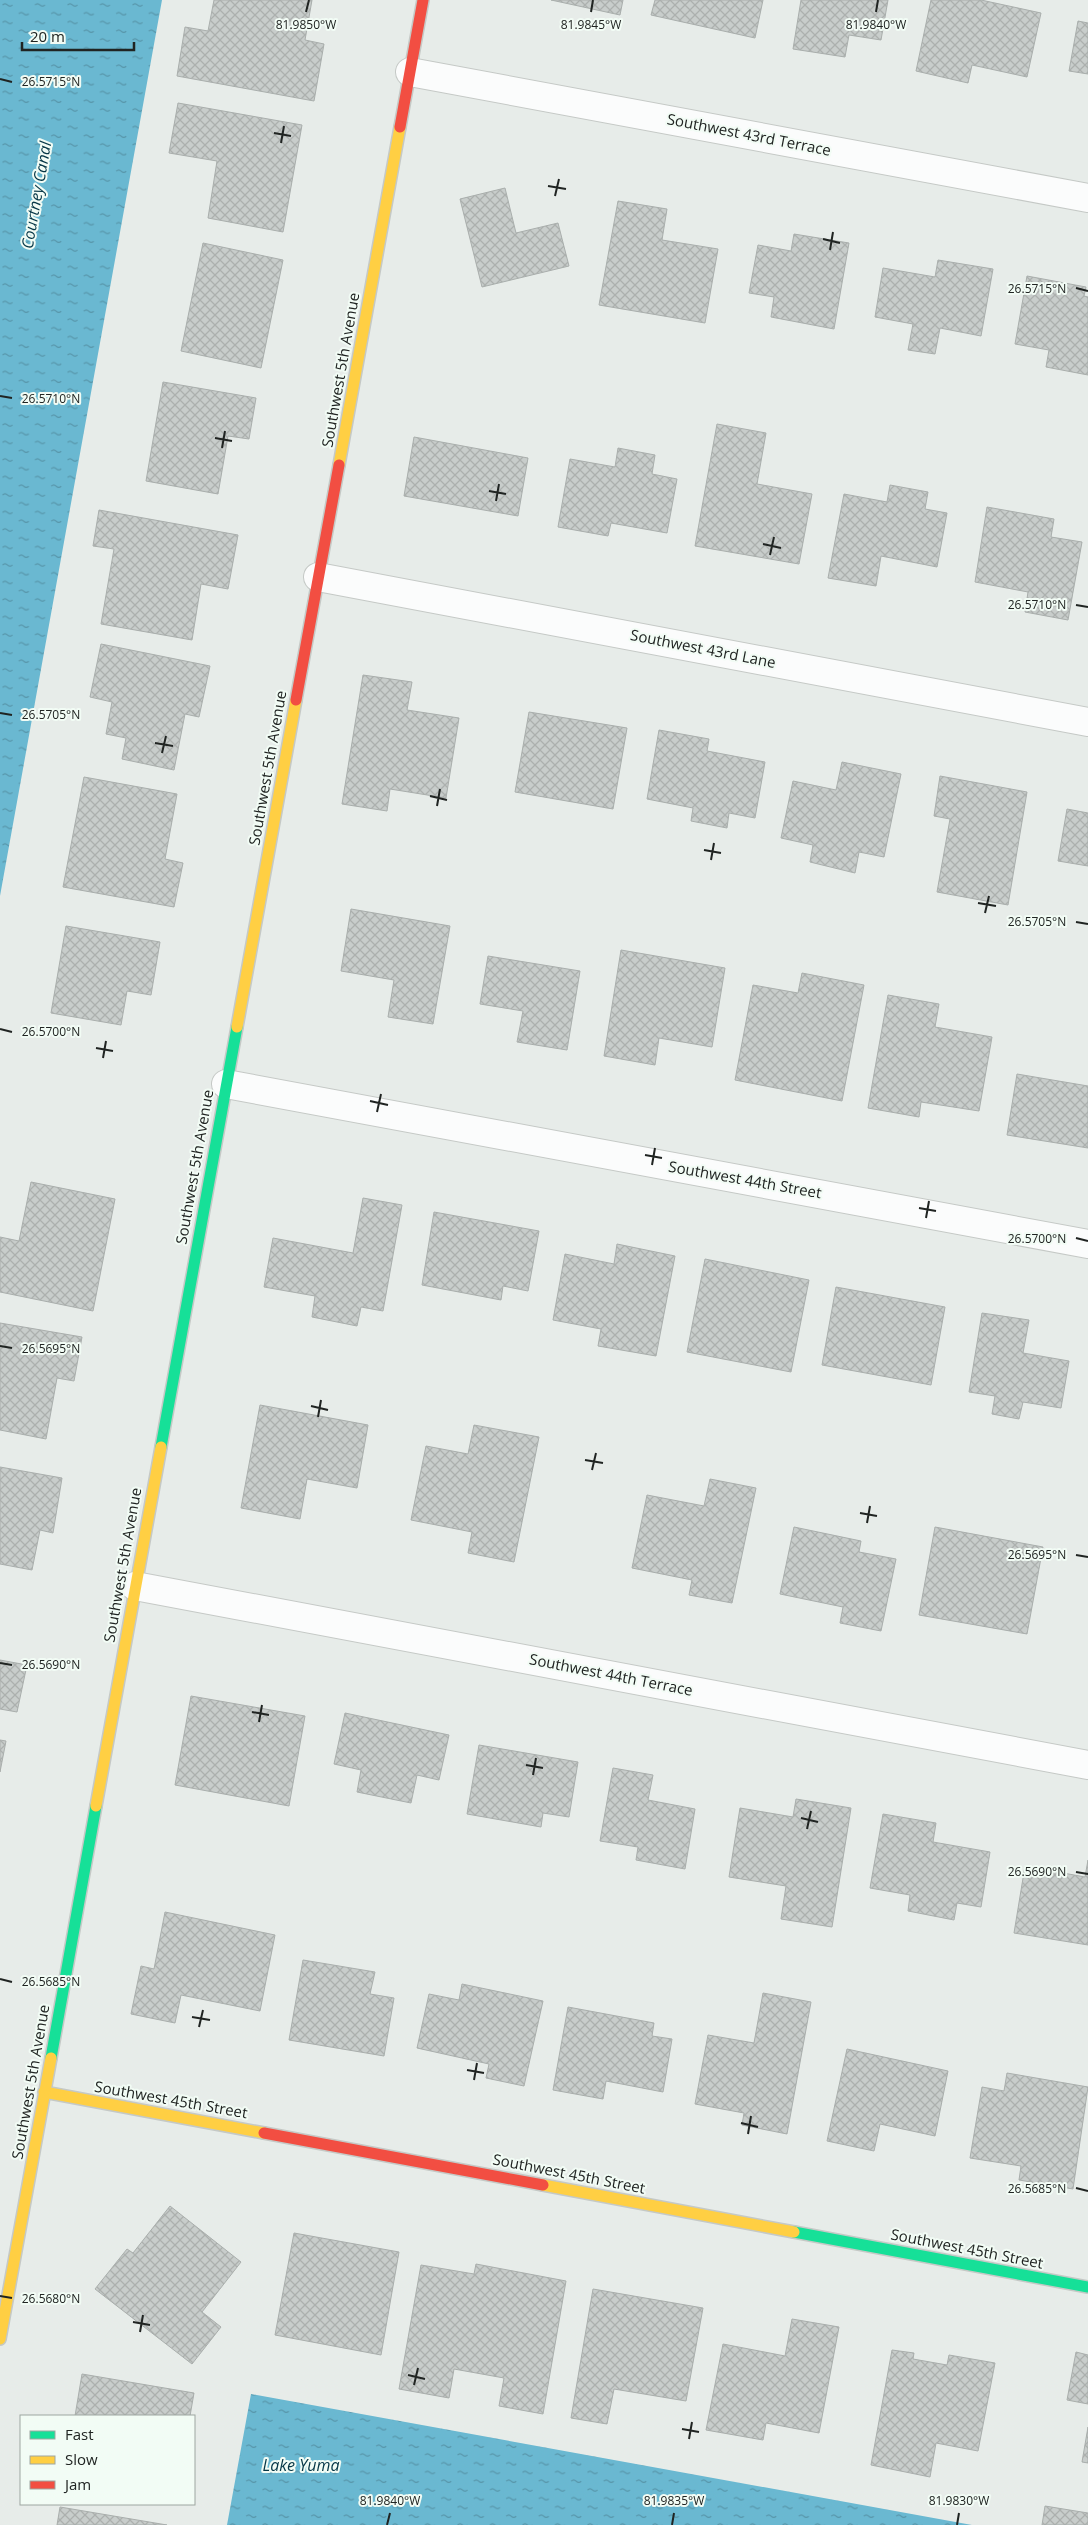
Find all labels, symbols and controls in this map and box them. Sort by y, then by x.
text: 81.9850°W [276,16,336,33]
text: 81.9845°W [561,16,621,33]
text: 81.9840°W [846,16,906,33]
scale bar [22,20,135,52]
text: 20 m [30,26,65,46]
text: 26.5715°N [22,73,80,90]
street label: Southwest 43rd Terrace [665,108,833,160]
water label: Courtney Canal [16,139,56,250]
text: 26.5715°N [1008,280,1066,297]
street label: Southwest 5th Avenue [317,291,363,449]
text: 26.5710°N [22,390,80,407]
text: 26.5710°N [1008,596,1066,613]
street label: Southwest 43rd Lane [629,624,778,672]
street label: Southwest 5th Avenue [244,689,290,847]
text: 26.5705°N [22,706,80,723]
text: 26.5705°N [1008,913,1066,930]
text: 26.5700°N [22,1023,80,1040]
street label: Southwest 5th Avenue [171,1088,217,1246]
street label: Southwest 44th Street [667,1156,823,1202]
text: 26.5700°N [1008,1230,1066,1247]
text: 26.5695°N [22,1340,80,1357]
street label: Southwest 5th Avenue [99,1486,145,1644]
text: 26.5695°N [1008,1546,1066,1563]
street label: Southwest 44th Terrace [528,1648,695,1700]
text: 26.5690°N [22,1656,80,1673]
text: 26.5690°N [1008,1863,1066,1880]
text: 26.5685°N [22,1973,80,1990]
street label: Southwest 5th Avenue [7,2003,53,2161]
street label: Southwest 45th Street [93,2076,249,2122]
street label: Southwest 45th Street [491,2148,647,2198]
text: 26.5685°N [1008,2180,1066,2197]
street label: Southwest 45th Street [889,2223,1045,2273]
text: 26.5680°N [22,2290,80,2307]
legend [20,2415,195,2505]
text: Fast [65,2424,94,2444]
text: Slow [65,2449,98,2469]
water label: Lake Yuma [263,2454,339,2476]
text: Jam [63,2474,91,2494]
text: 81.9840°W [360,2492,420,2509]
text: 81.9835°W [644,2492,704,2509]
text: 81.9830°W [929,2492,989,2509]

